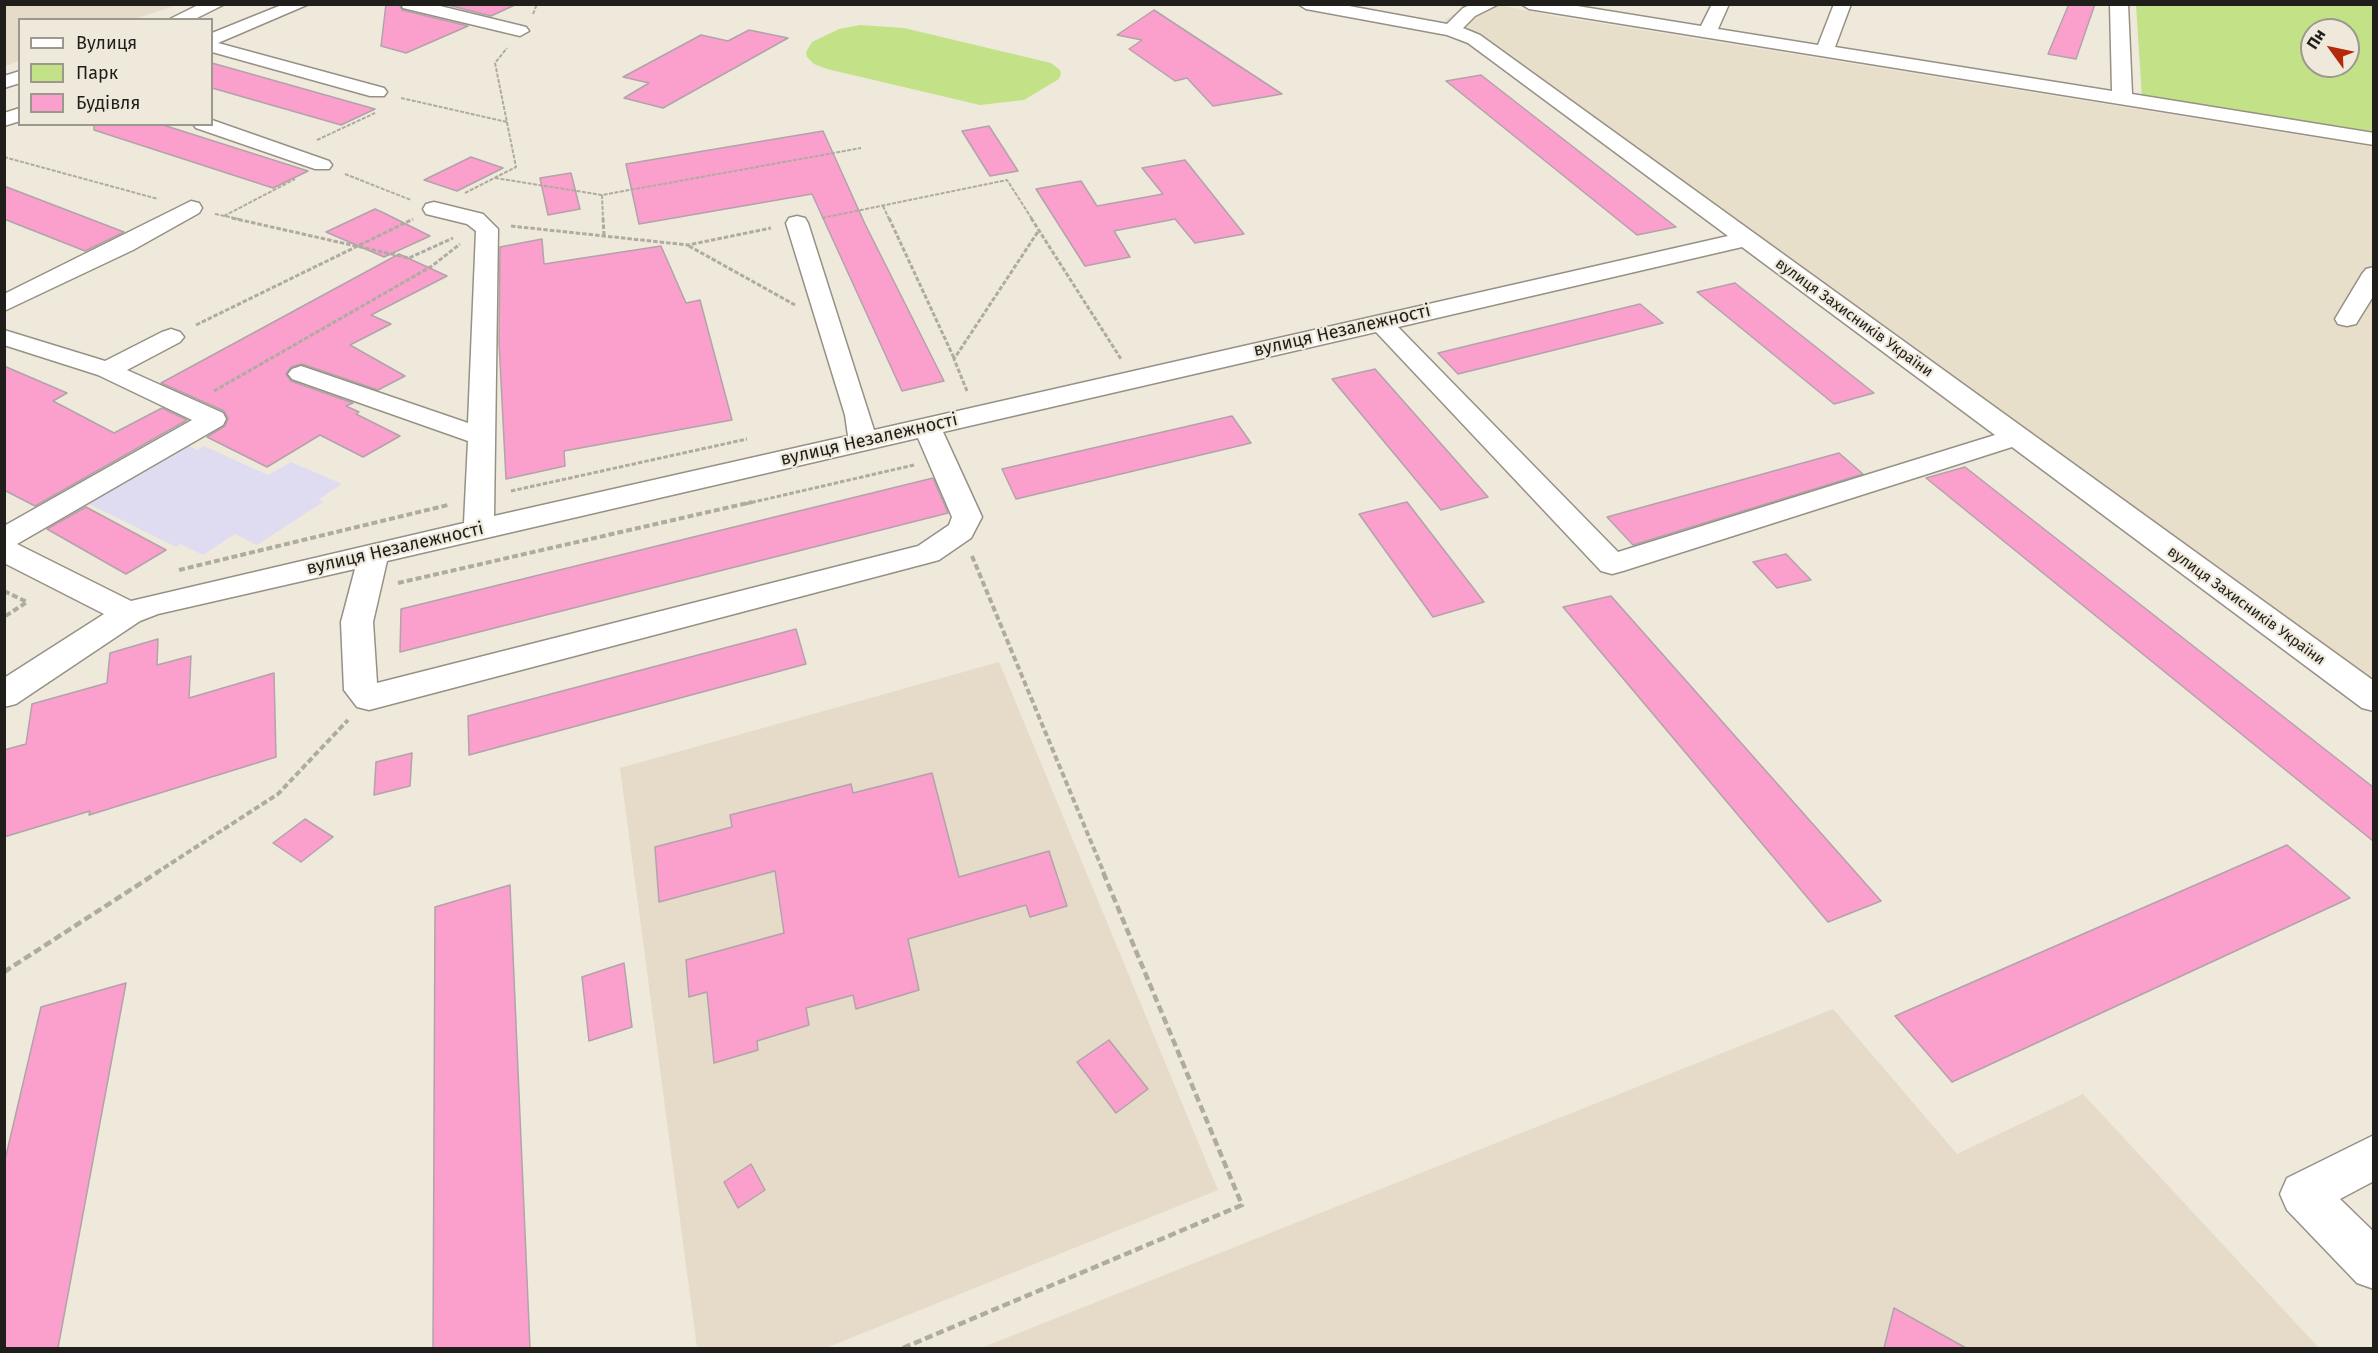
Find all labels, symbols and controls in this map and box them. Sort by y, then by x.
legend [18,18,213,126]
north arrow [2300,18,2360,78]
text: Пн [2303,25,2330,53]
text: Вулиця [76,32,137,54]
text: Парк [76,62,118,84]
text: Будівля [76,92,140,114]
street label: вулиця Захисників України [1772,255,1936,381]
street label: вулиця Незалежності [1251,300,1433,362]
street label: вулиця Незалежності [778,409,960,471]
street label: вулиця Незалежності [304,518,486,580]
street label: вулиця Захисників України [2164,543,2328,669]

